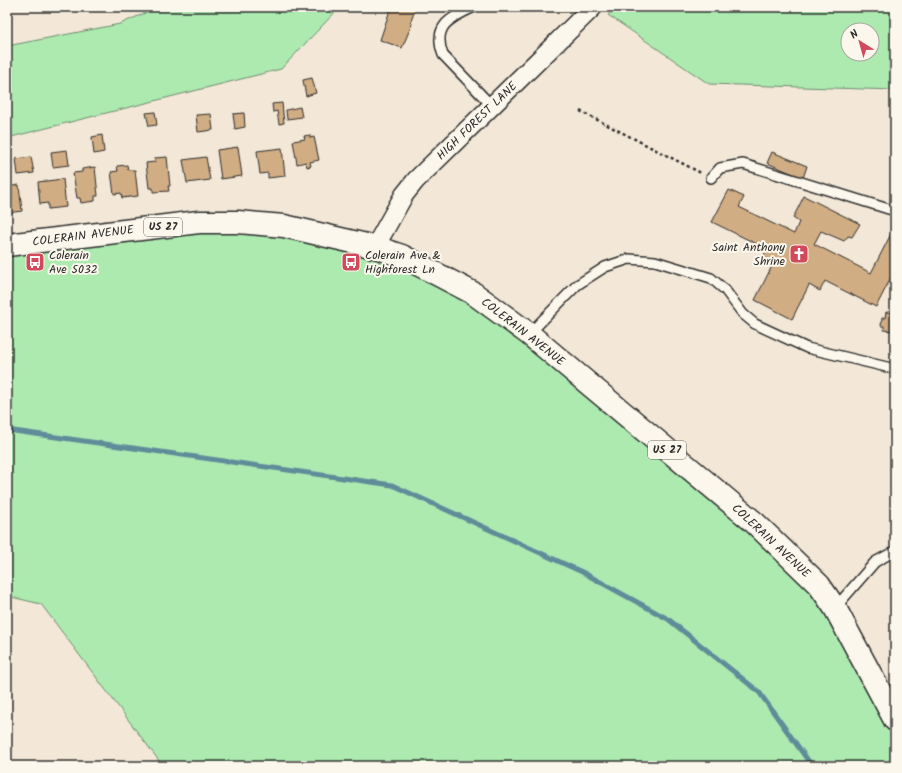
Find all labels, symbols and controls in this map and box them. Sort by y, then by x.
north arrow [840,22,880,62]
text: N [846,26,863,44]
street label: HIGH FOREST LANE [432,77,523,165]
road number: US 27 [144,218,182,236]
street label: COLERAIN AVENUE [31,220,136,252]
place label: Saint Anthony Shrine [712,238,786,271]
church icon: Saint Anthony Shrine [788,243,810,265]
place label: Colerain Ave 5032 [49,246,98,279]
place label: Colerain Ave & Highforest Ln [365,246,441,279]
bus stop icon: Colerain Ave 5032 [24,251,46,273]
bus stop icon: Colerain Ave & Highforest Ln [340,251,362,273]
street label: COLERAIN AVENUE [477,293,570,372]
road number: US 27 [648,441,686,459]
street label: COLERAIN AVENUE [727,499,816,583]

